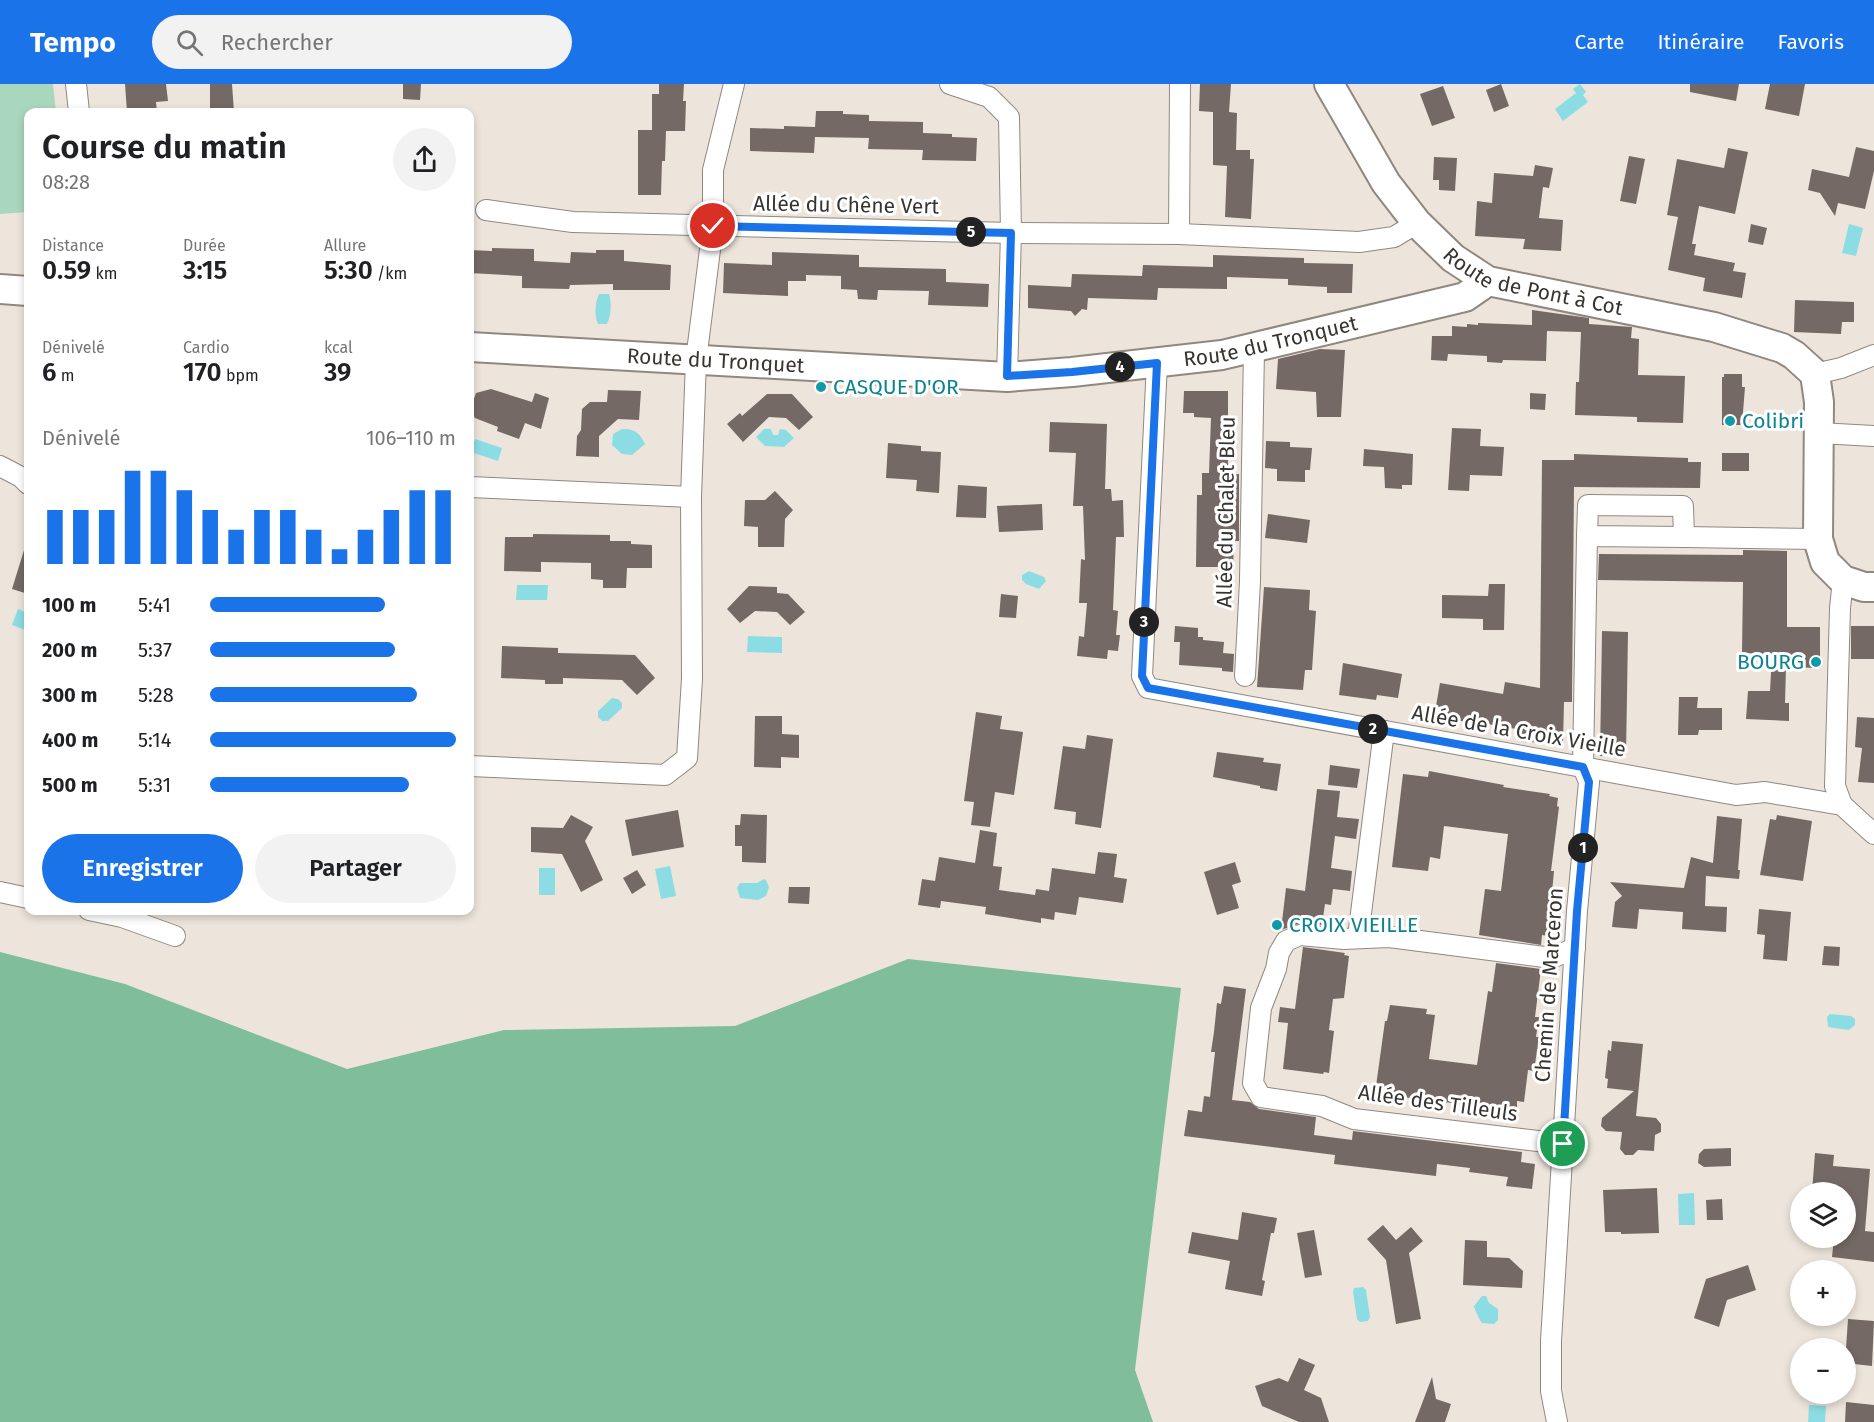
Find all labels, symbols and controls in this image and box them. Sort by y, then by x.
search box [152,15,572,69]
text: Tempo [30,26,116,59]
icon: search [173,26,206,59]
text: Rechercher [221,29,333,56]
text: Carte [1575,29,1624,55]
text: Itinéraire [1657,29,1744,55]
text: Favoris [1777,29,1844,55]
text: Course du matin [42,127,287,167]
button: share [393,128,456,191]
text: 08:28 [42,170,90,194]
street label: Allée du Chêne Vert [753,190,940,220]
pin [687,200,738,251]
icon: check [696,209,729,242]
pin: 5 [956,217,986,247]
text: 5 [967,222,975,241]
text: Distance [42,236,104,255]
text: Durée [183,236,226,255]
text: Allure [324,236,366,255]
street label: Route de Pont à Cot [1437,242,1625,321]
text: 0.59 [42,255,91,286]
text: 3:15 [183,255,227,286]
text: 5:30 [324,255,373,286]
text: km [91,264,117,283]
text: /km [373,264,407,283]
street label: Route du Tronquet [1182,310,1360,372]
text: Dénivelé [42,338,105,357]
text: Cardio [183,338,230,357]
text: kcal [324,338,353,357]
street label: Route du Tronquet [626,343,805,379]
pin: 4 [1105,352,1135,382]
text: 6 [42,357,56,388]
text: 170 [183,357,222,388]
text: 39 [324,357,351,388]
text: 4 [1115,357,1125,376]
text: m [56,366,74,385]
text: bpm [222,366,259,385]
place label: CASQUE D'OR [833,374,959,400]
marker: CASQUE D'OR [814,380,828,394]
place label: Colibri [1742,408,1804,434]
marker: Colibri [1723,414,1737,428]
street label: Allée du Chalet Bleu [1211,416,1241,608]
text: Dénivelé [42,426,120,450]
text: 106–110 m [366,426,456,450]
text: 100 m [42,593,96,617]
text: 5:41 [138,593,171,617]
pin: 3 [1129,607,1159,637]
text: 3 [1140,612,1148,631]
text: 200 m [42,638,97,662]
text: 5:37 [138,638,172,662]
place label: BOURG [1737,649,1804,675]
marker: BOURG [1809,655,1823,669]
text: 300 m [42,683,97,707]
text: 5:28 [138,683,174,707]
street label: Allée de la Croix Vieille [1410,699,1628,763]
pin: 2 [1358,714,1388,744]
text: 2 [1369,719,1377,738]
text: 400 m [42,728,98,752]
text: 5:14 [138,728,171,752]
text: 500 m [42,773,98,797]
text: 5:31 [138,773,171,797]
pin: 1 [1568,833,1598,863]
button: Enregistrer [42,834,243,903]
button: Partager [255,834,456,903]
text: 1 [1579,838,1587,857]
street label: Chemin de Marceron [1529,887,1569,1083]
place label: CROIX VIEILLE [1289,912,1418,938]
marker: CROIX VIEILLE [1270,918,1284,932]
street label: Allée des Tilleuls [1357,1079,1520,1127]
pin [1537,1118,1588,1169]
icon: arrive [1546,1127,1579,1160]
map controls [1790,1182,1856,1404]
button: layers [1790,1182,1856,1248]
button: + [1790,1260,1856,1326]
button: − [1790,1338,1856,1404]

